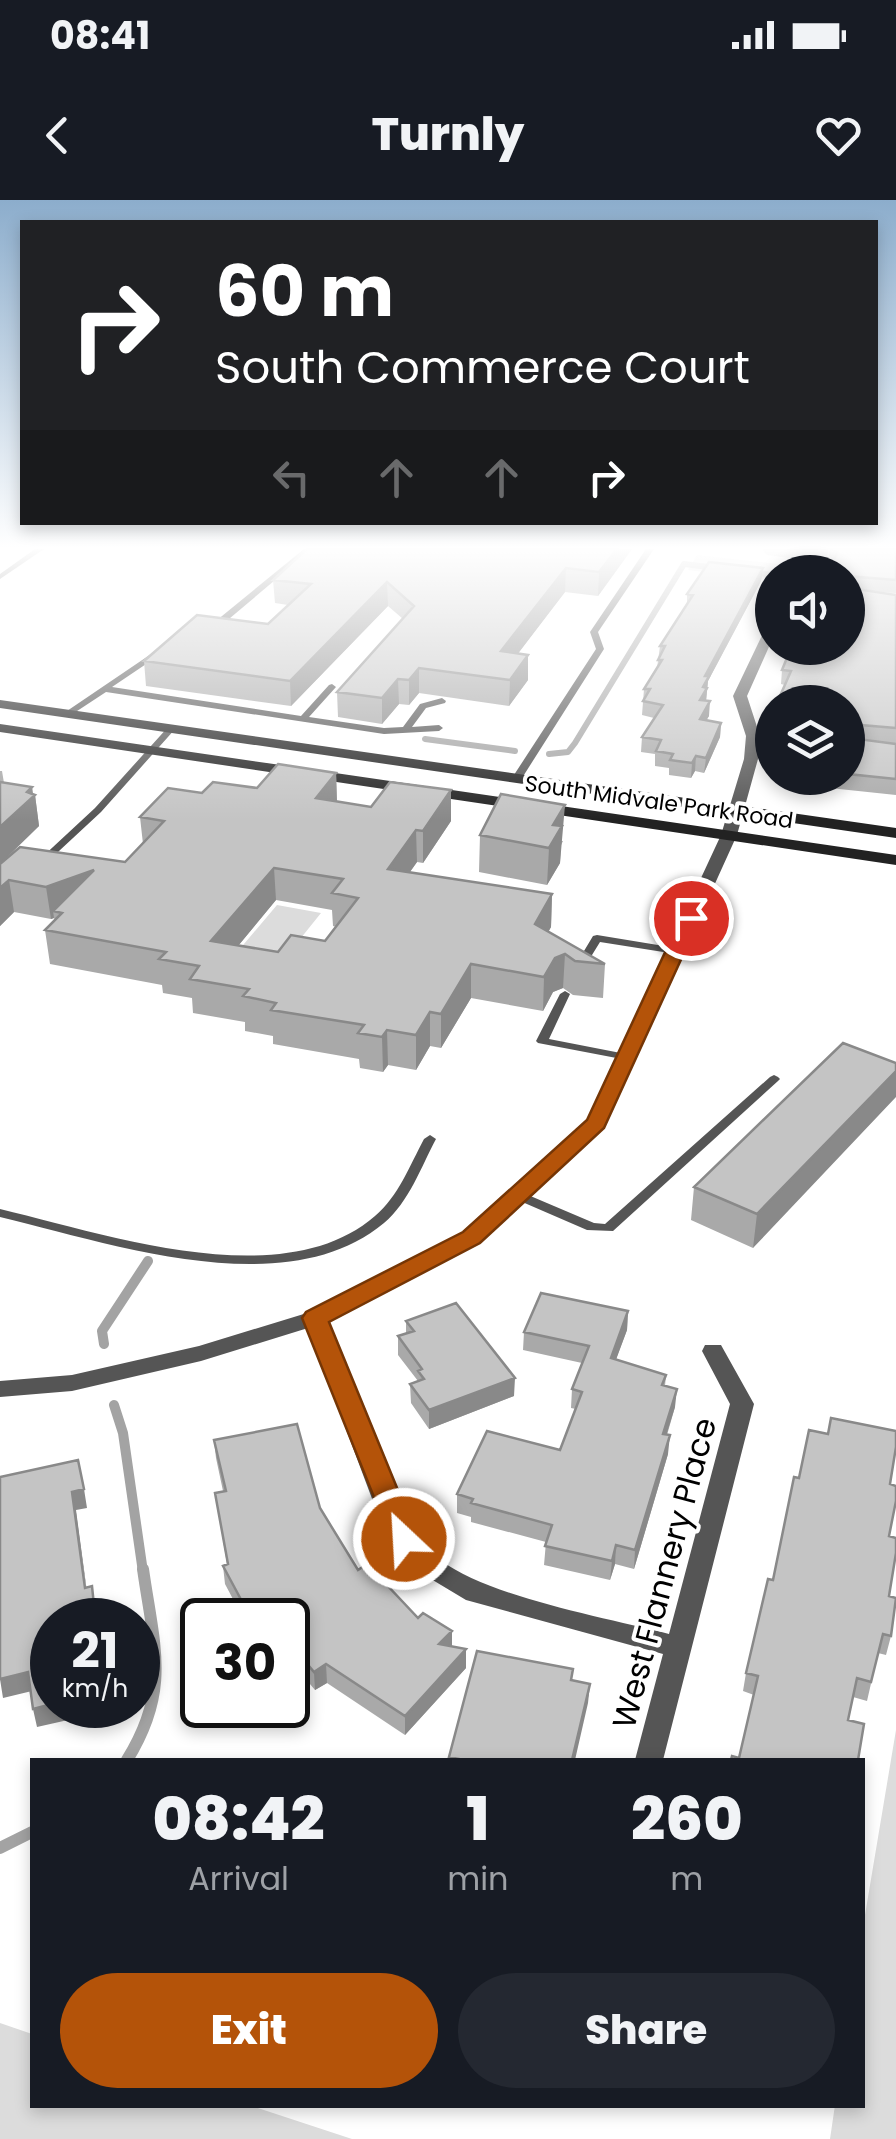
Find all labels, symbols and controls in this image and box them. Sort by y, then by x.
text: 08:41 [50,9,150,62]
text: Turnly [372,103,524,166]
icon: back [30,108,85,163]
icon: heart [811,108,866,163]
text: 60 m [215,242,394,341]
icon: right [50,260,180,390]
text: South Commerce Court [215,336,750,399]
icon: left [264,450,319,505]
icon: ahead [369,450,424,505]
icon: ahead [474,450,529,505]
icon: right [579,450,634,505]
map controls [755,555,865,795]
button: sound [755,555,865,665]
button: layers [755,685,865,795]
street label: South Midvale Park Road [523,768,795,836]
pin [649,876,734,961]
icon: arrive [664,891,719,946]
street label: West Flannery Place [601,1413,727,1733]
position arrow [352,1487,456,1591]
speed limit sign: 30 [180,1598,310,1728]
text: 21 [71,1615,119,1686]
text: km/h [62,1671,128,1706]
text: 08:42 [152,1777,325,1861]
text: 1 [466,1777,489,1861]
text: 260 [631,1777,743,1861]
text: Arrival [188,1856,289,1901]
text: min [447,1856,508,1901]
text: m [670,1856,703,1901]
button: Exit [60,1973,438,2088]
button: Share [458,1973,835,2088]

